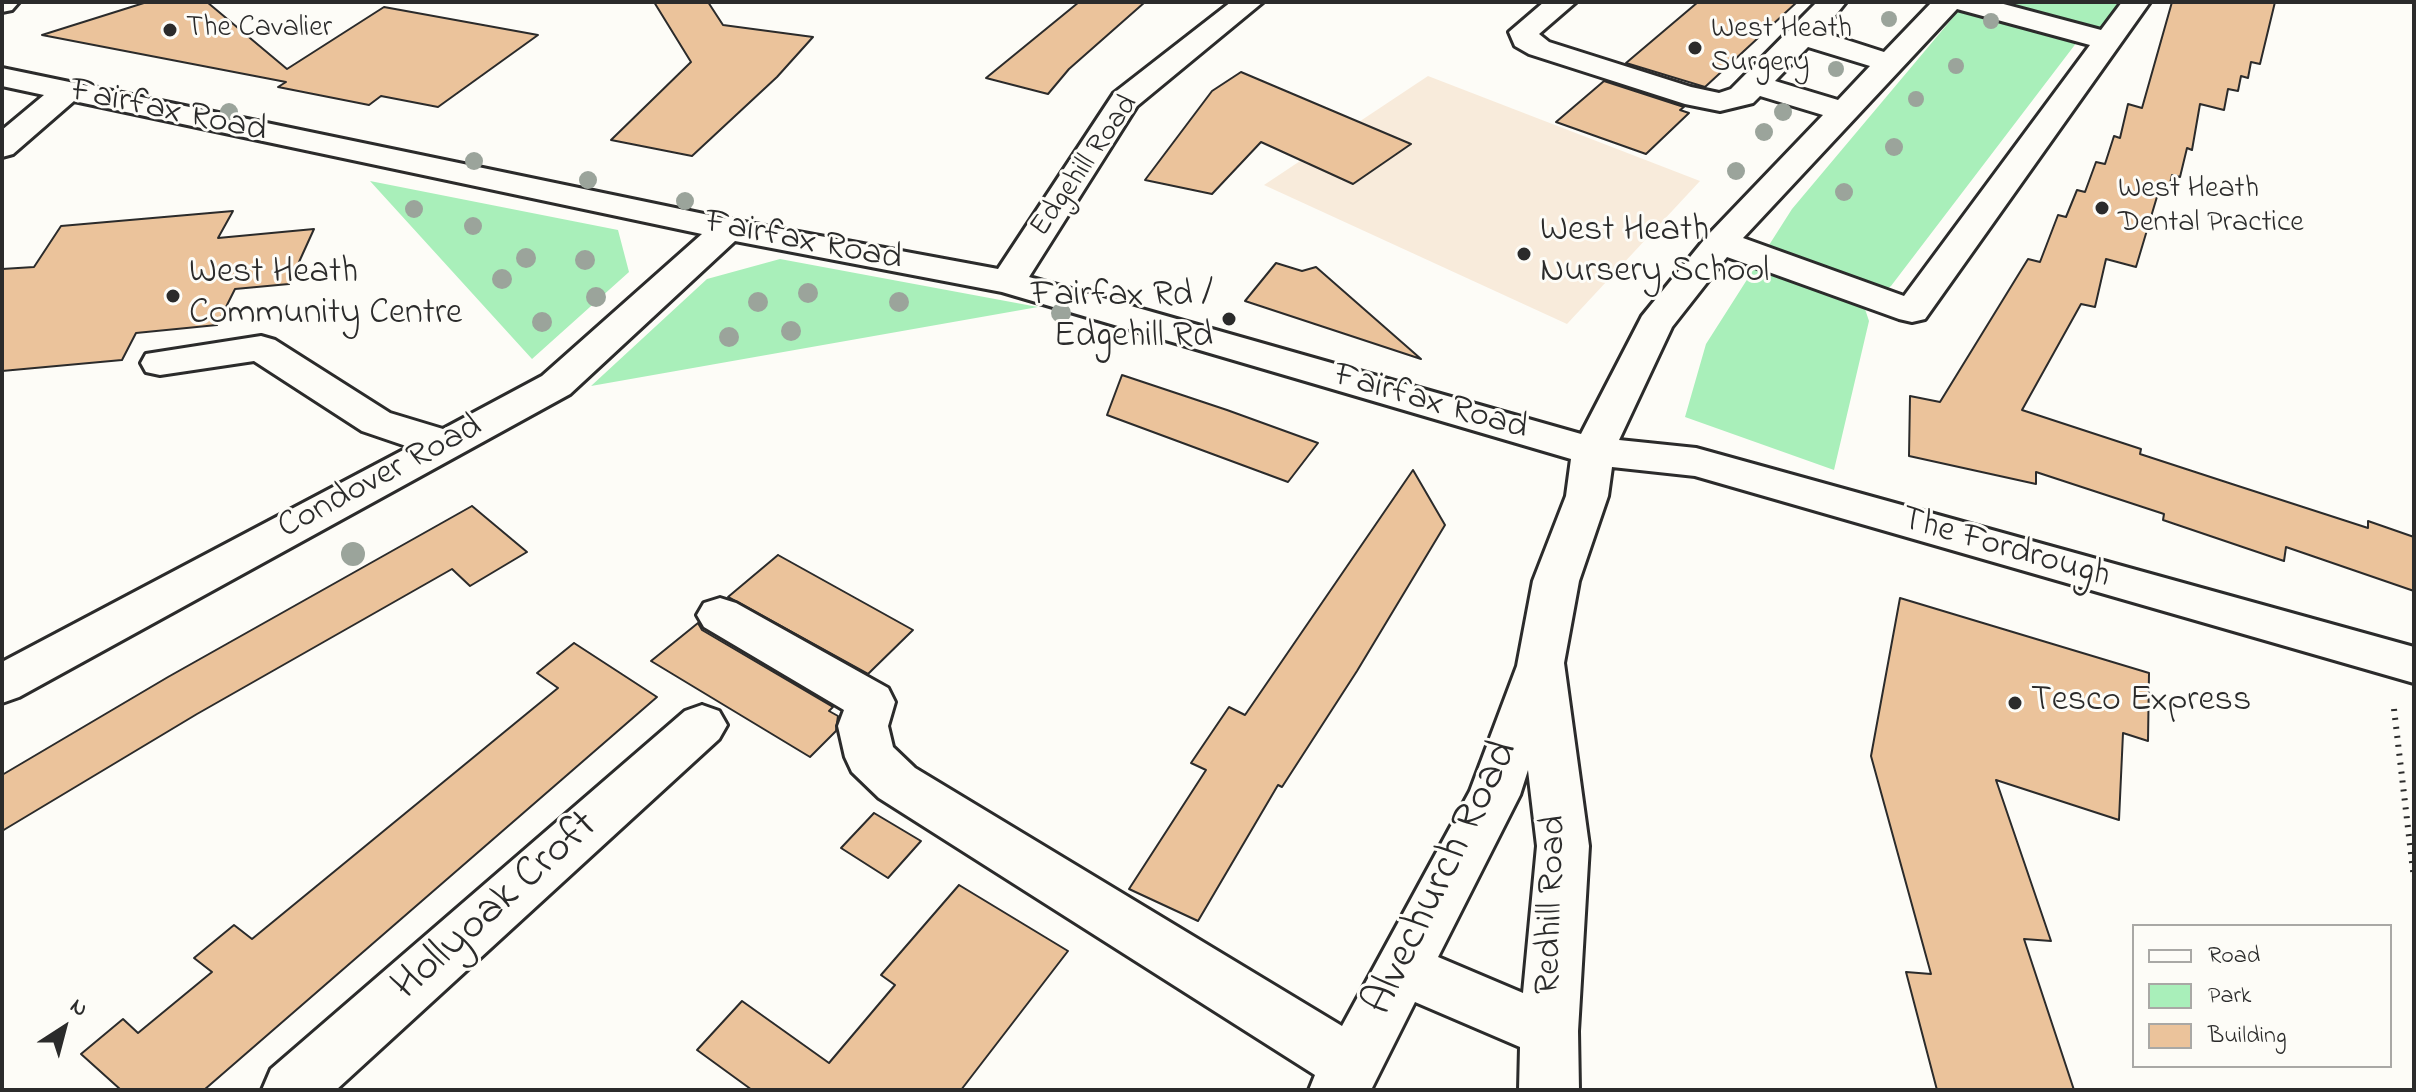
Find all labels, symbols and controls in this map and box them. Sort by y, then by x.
place label: The Cavalier [186,12,332,48]
place label: West Heath Surgery [1711,13,1852,84]
marker: The Cavalier [161,21,179,39]
marker: West Heath Surgery [1686,39,1704,57]
street label: Fairfax Road [66,71,270,155]
street label: Edgehill Road [1024,89,1148,245]
place label: West Heath Dental Practice [2118,173,2304,244]
marker: West Heath Dental Practice [2093,199,2111,217]
street label: Fairfax Road [701,203,905,283]
place label: West Heath Nursery School [1540,211,1769,296]
marker: West Heath Nursery School [1515,245,1533,263]
place label: West Heath Community Centre [189,253,462,338]
place label: Fairfax Rd / Edgehill Rd [1031,276,1213,361]
marker: West Heath Community Centre [164,287,182,305]
marker: Fairfax Rd / Edgehill Rd [1220,310,1238,328]
street label: Fairfax Road [1328,356,1532,452]
street label: Condover Road [272,407,490,551]
street label: The Fordrough [1896,500,2114,600]
place label: Tesco Express [2031,681,2251,725]
marker: Tesco Express [2006,694,2024,712]
street label: Alvechurch Road [1355,733,1533,1025]
street label: Hollyoak Croft [383,802,611,1014]
street label: Redhill Road [1529,815,1579,995]
legend [2132,924,2392,1068]
text: Road [2208,939,2260,974]
text: Park [2208,979,2251,1014]
north arrow [24,988,104,1068]
text: N [63,991,94,1026]
text: Building [2208,1019,2287,1054]

